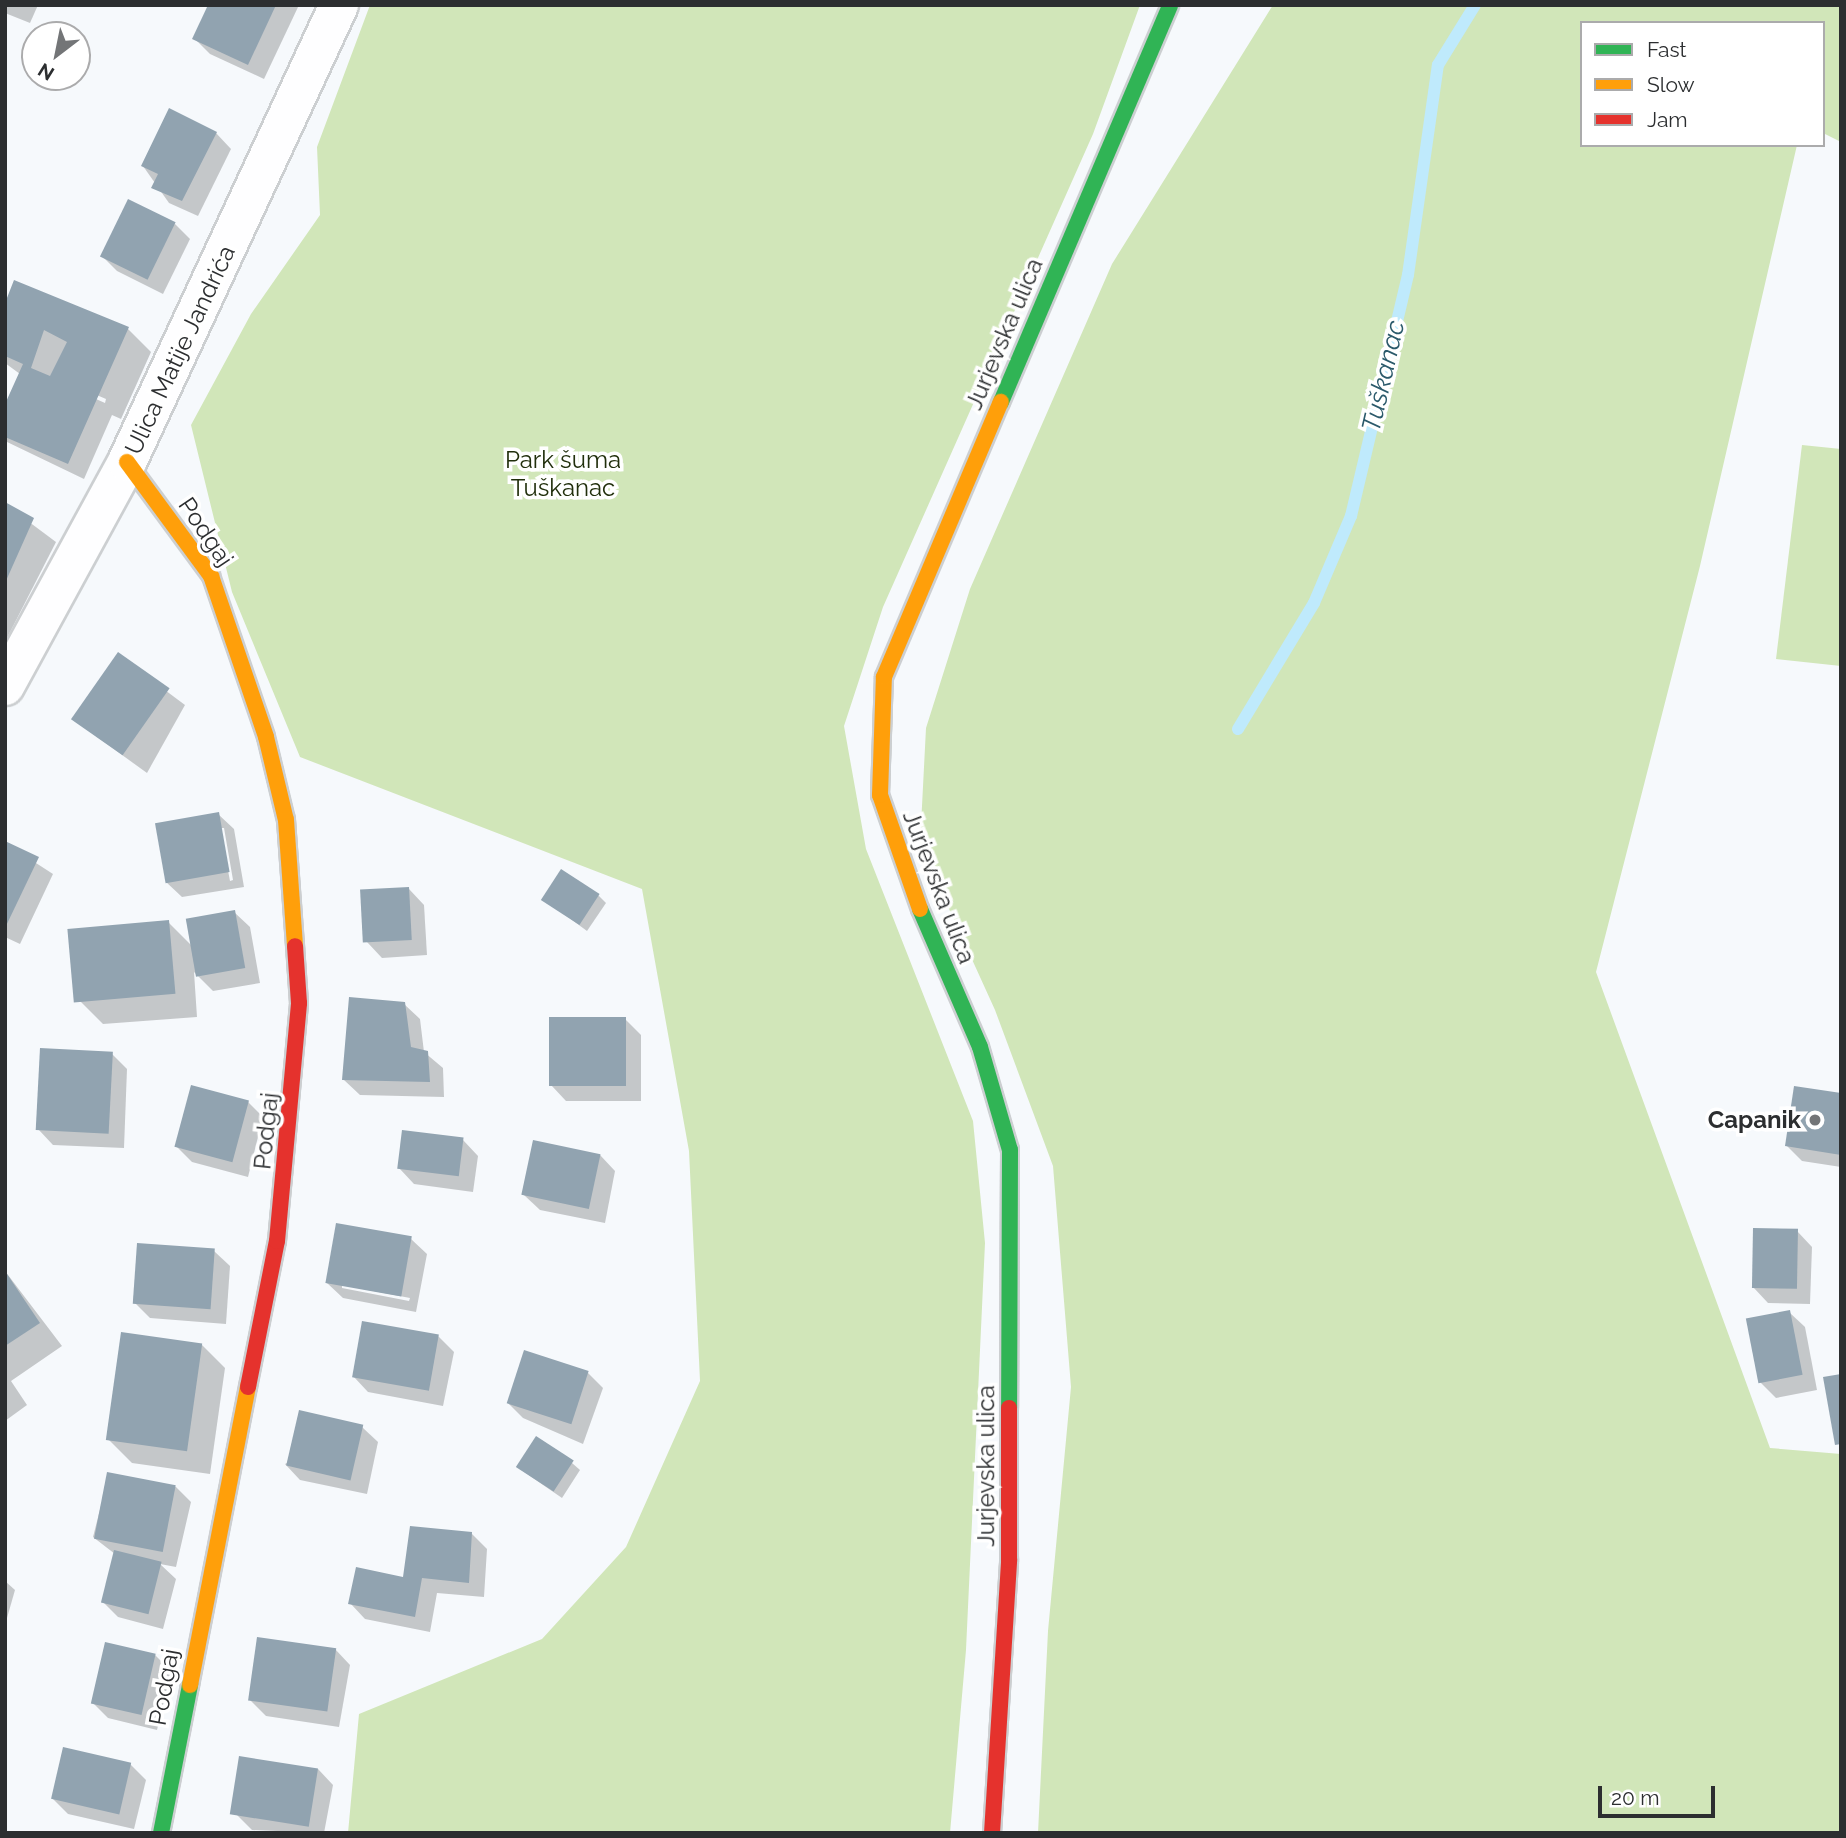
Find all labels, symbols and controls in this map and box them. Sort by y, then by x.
north arrow [21,21,91,91]
legend [1580,21,1825,147]
text: Fast [1647,37,1687,62]
text: N [34,59,58,85]
text: Slow [1647,72,1695,97]
text: Jam [1647,107,1688,132]
street label: Ulica Matije Jandrića [119,241,241,459]
street label: Jurjevska ulica [959,254,1049,414]
water label: Tuškanac [1356,317,1412,435]
park label: Park šuma Tuškanac [505,446,621,502]
street label: Podgaj [172,492,240,572]
street label: Jurjevska ulica [897,806,981,968]
street label: Podgaj [248,1091,284,1171]
place label: Capanik [1708,1106,1801,1134]
marker: Capanik [1807,1112,1823,1128]
street label: Jurjevska ulica [972,1385,1000,1547]
street label: Podgaj [143,1646,185,1728]
scale bar [1601,1772,1718,1816]
text: 20 m [1611,1785,1659,1810]

